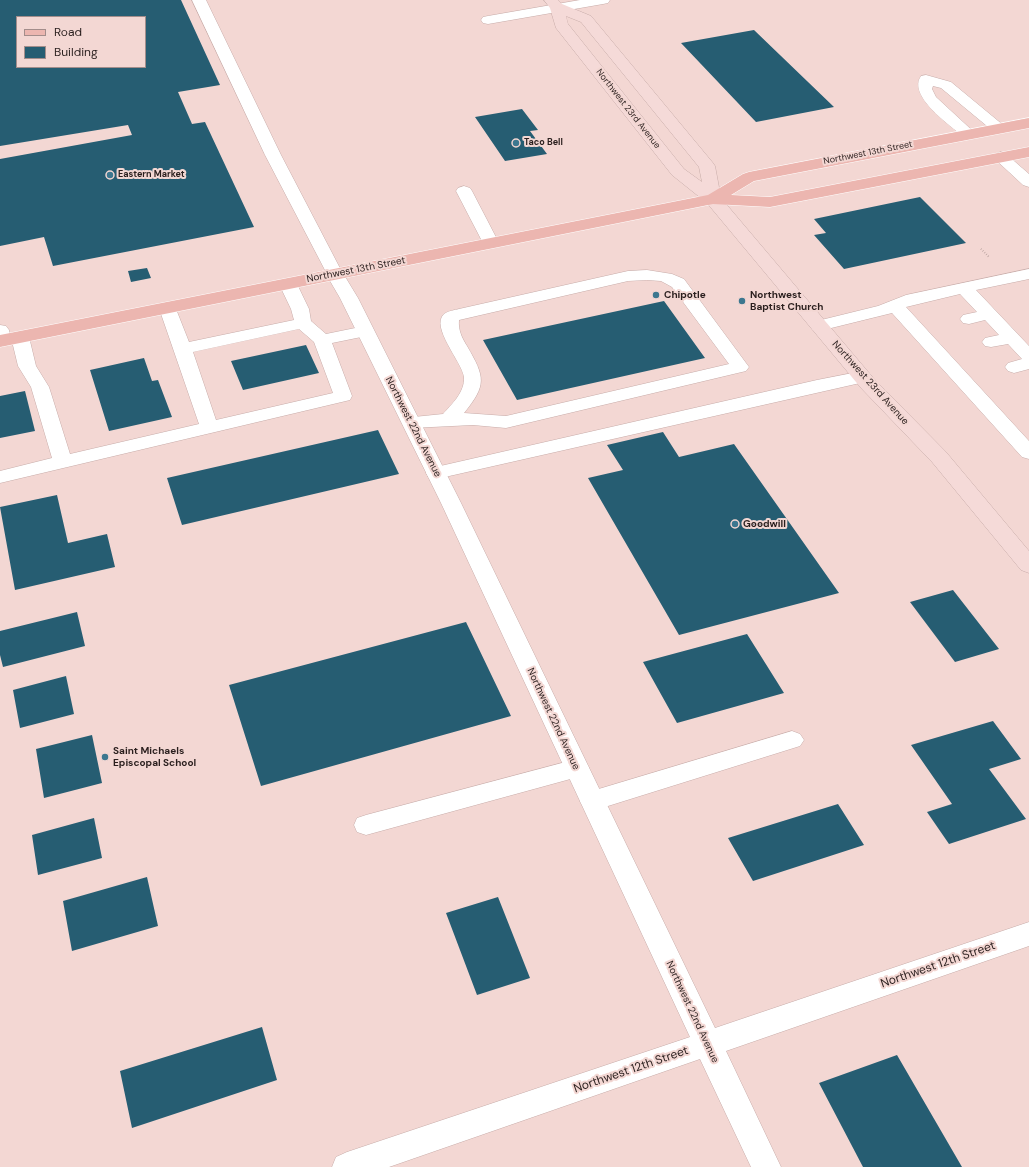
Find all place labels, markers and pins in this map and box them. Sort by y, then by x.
marker: Taco Bell [511,138,521,148]
place label: Taco Bell [524,138,563,148]
marker: Eastern Market [105,170,115,180]
place label: Eastern Market [118,170,185,180]
place label: Chipotle [664,289,706,301]
place label: Northwest Baptist Church [750,289,823,312]
marker: Chipotle [651,290,661,300]
marker: Northwest Baptist Church [737,296,747,306]
place label: Goodwill [743,518,786,530]
marker: Goodwill [730,519,740,529]
place label: Saint Michaels Episcopal School [113,745,196,768]
marker: Saint Michaels Episcopal School [100,752,110,762]

